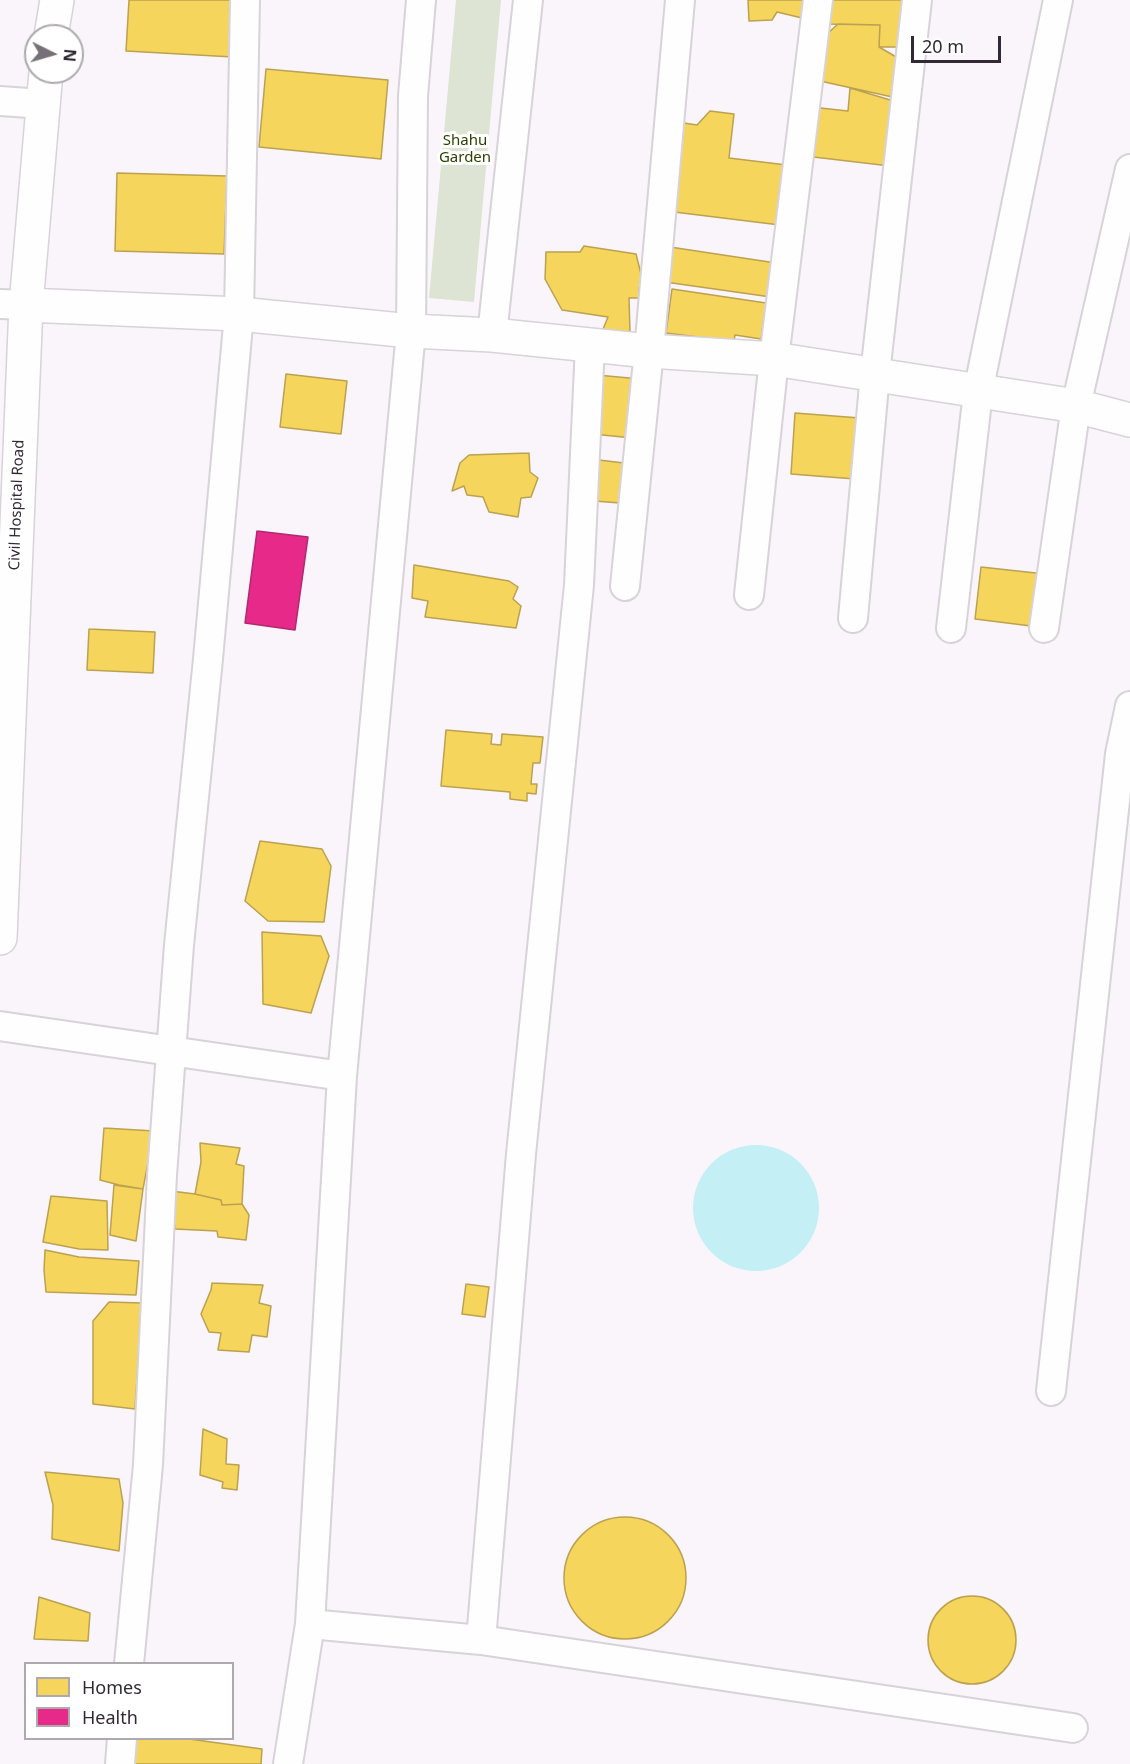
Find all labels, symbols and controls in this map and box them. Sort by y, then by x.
north arrow [24,24,84,84]
scale bar [914,24,1004,62]
text: 20 m [922,34,964,58]
text: N [58,48,81,63]
park label: Shahu Garden [439,132,491,167]
street label: Civil Hospital Road [6,439,28,571]
legend [24,1662,234,1740]
text: Homes [82,1675,142,1699]
text: Health [82,1705,138,1729]

